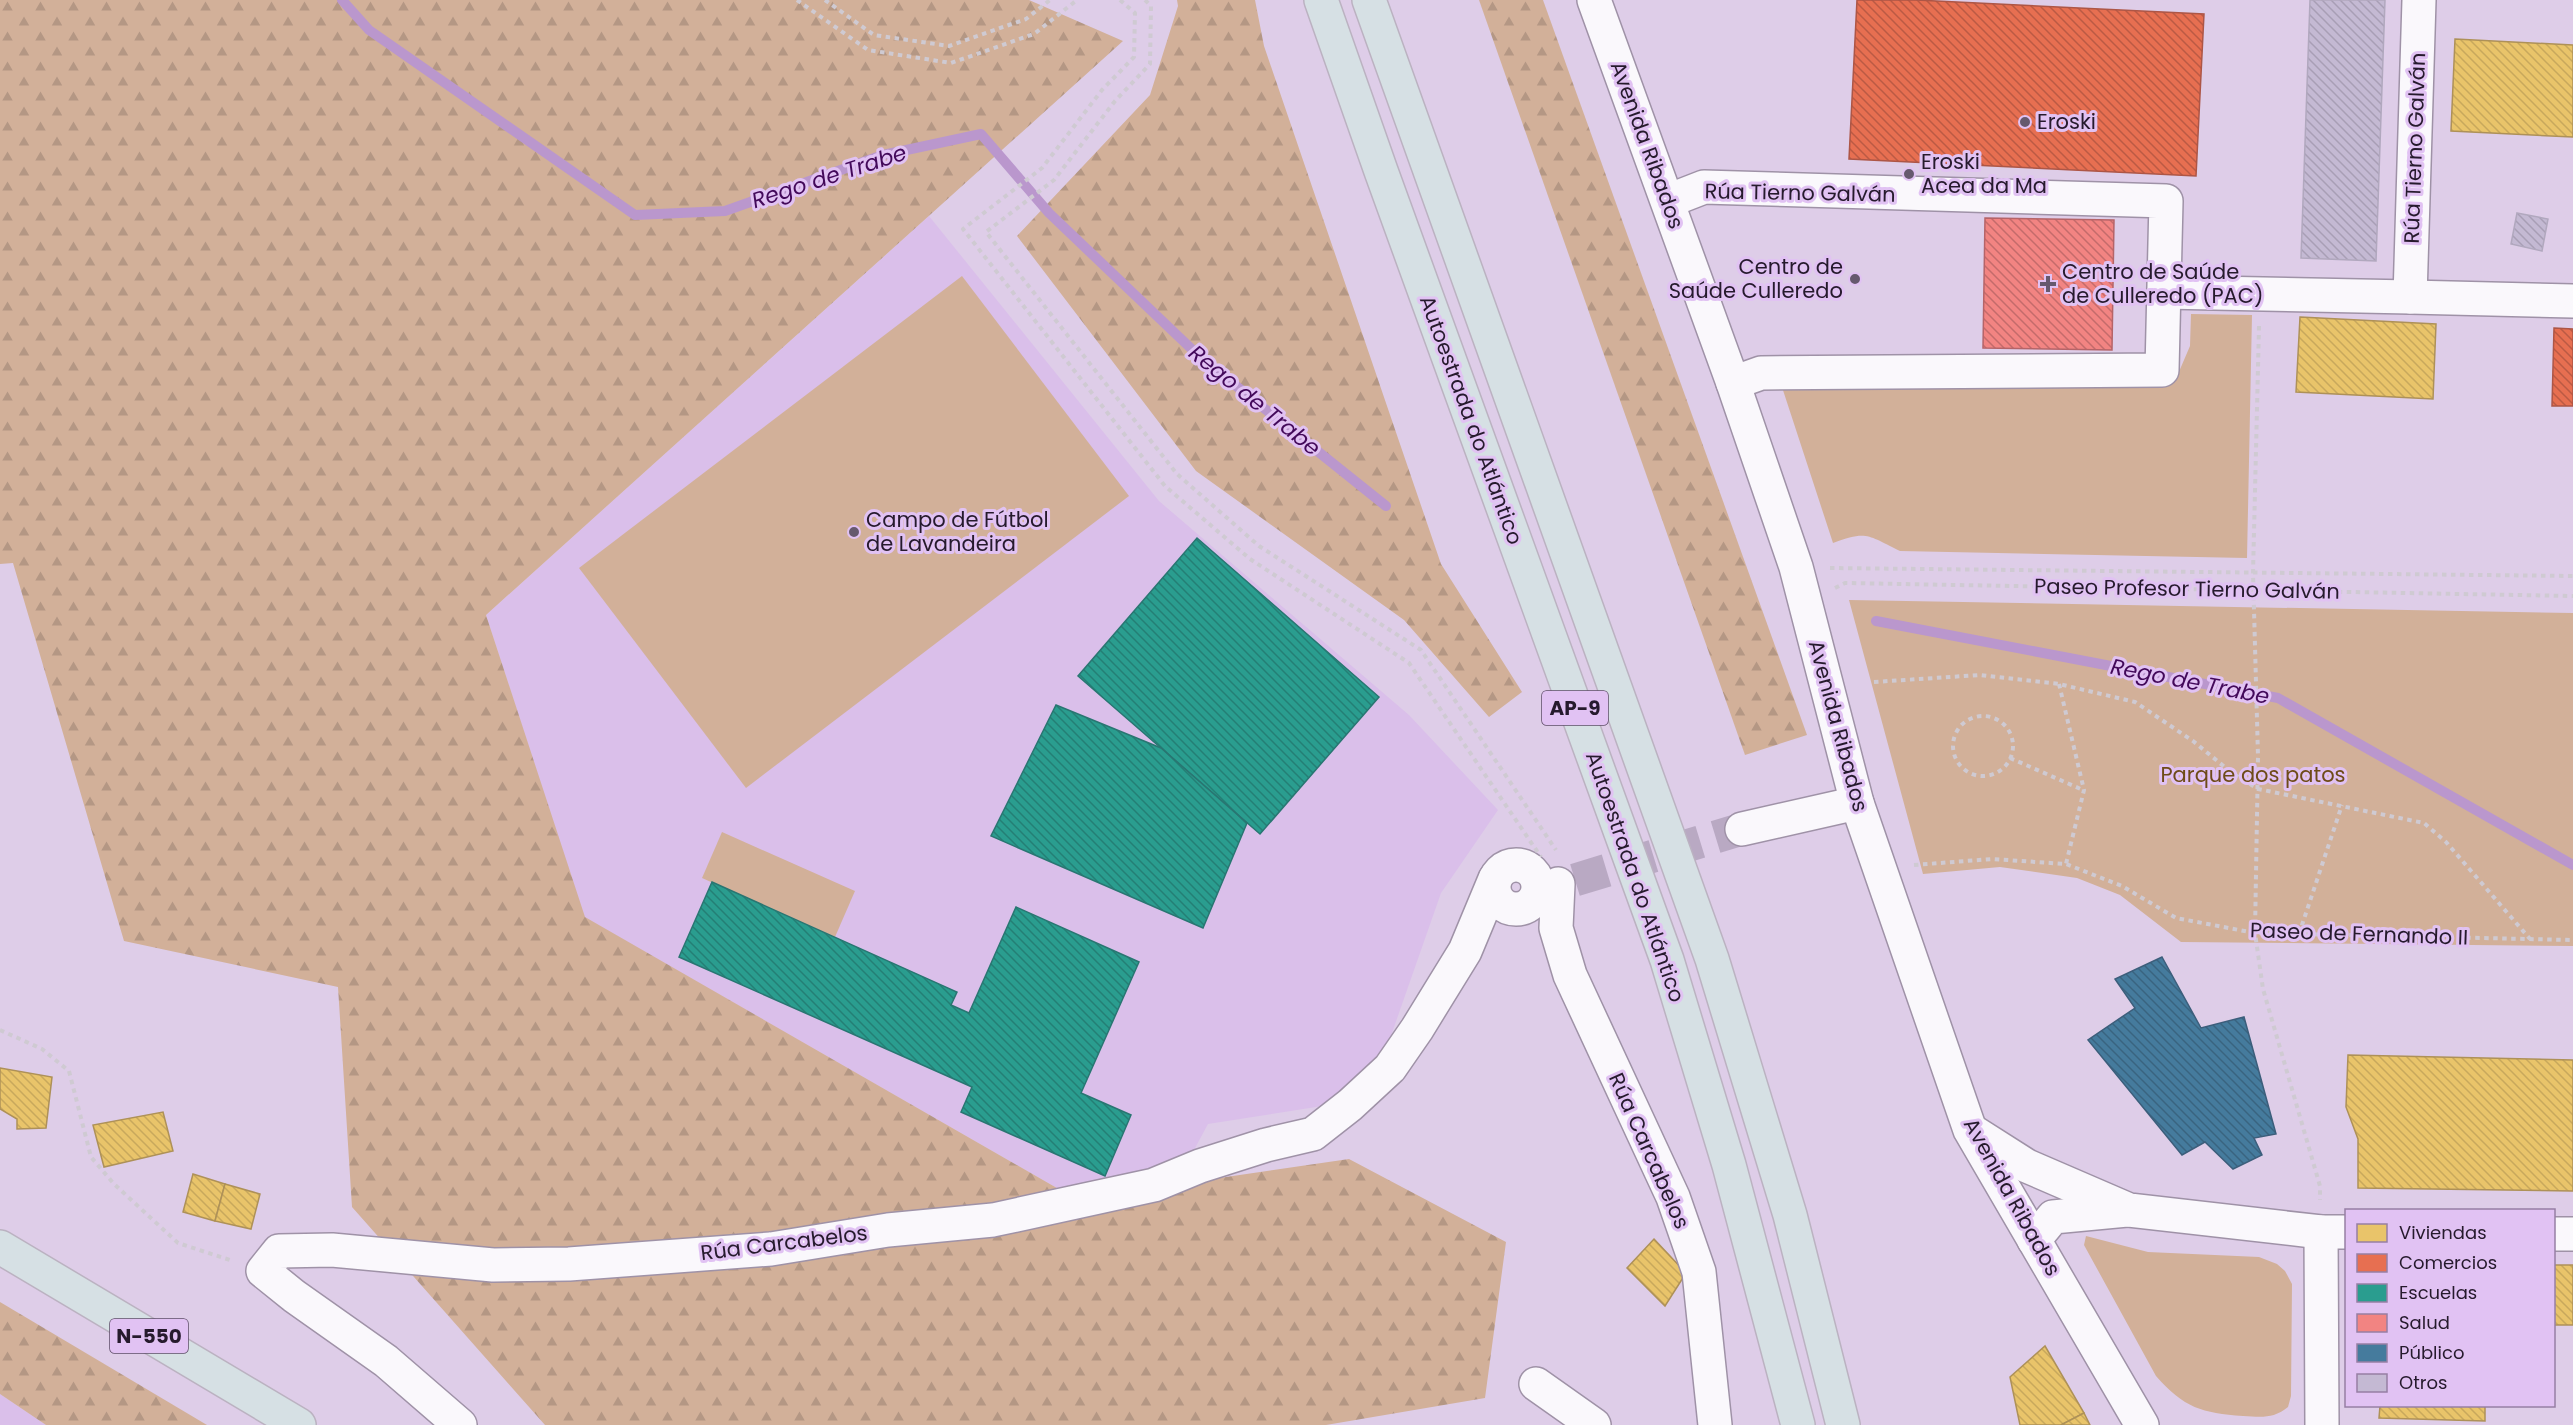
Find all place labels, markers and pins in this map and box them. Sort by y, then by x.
place label: Eroski [2037,107,2096,136]
marker: Eroski [2018,115,2032,129]
place label: Eroski Acea da Ma [1921,147,2047,200]
marker: Eroski Acea da Ma [1902,167,1916,181]
place label: Centro de Saúde Culleredo [1669,252,1843,305]
place label: Centro de Saúde de Culleredo (PAC) [2062,257,2264,310]
marker: Centro de Saúde Culleredo [1848,272,1862,286]
marker: Centro de Saúde de Culleredo (PAC) [2039,275,2057,293]
place label: Campo de Fútbol de Lavandeira [866,505,1049,558]
marker: Campo de Fútbol de Lavandeira [847,525,861,539]

